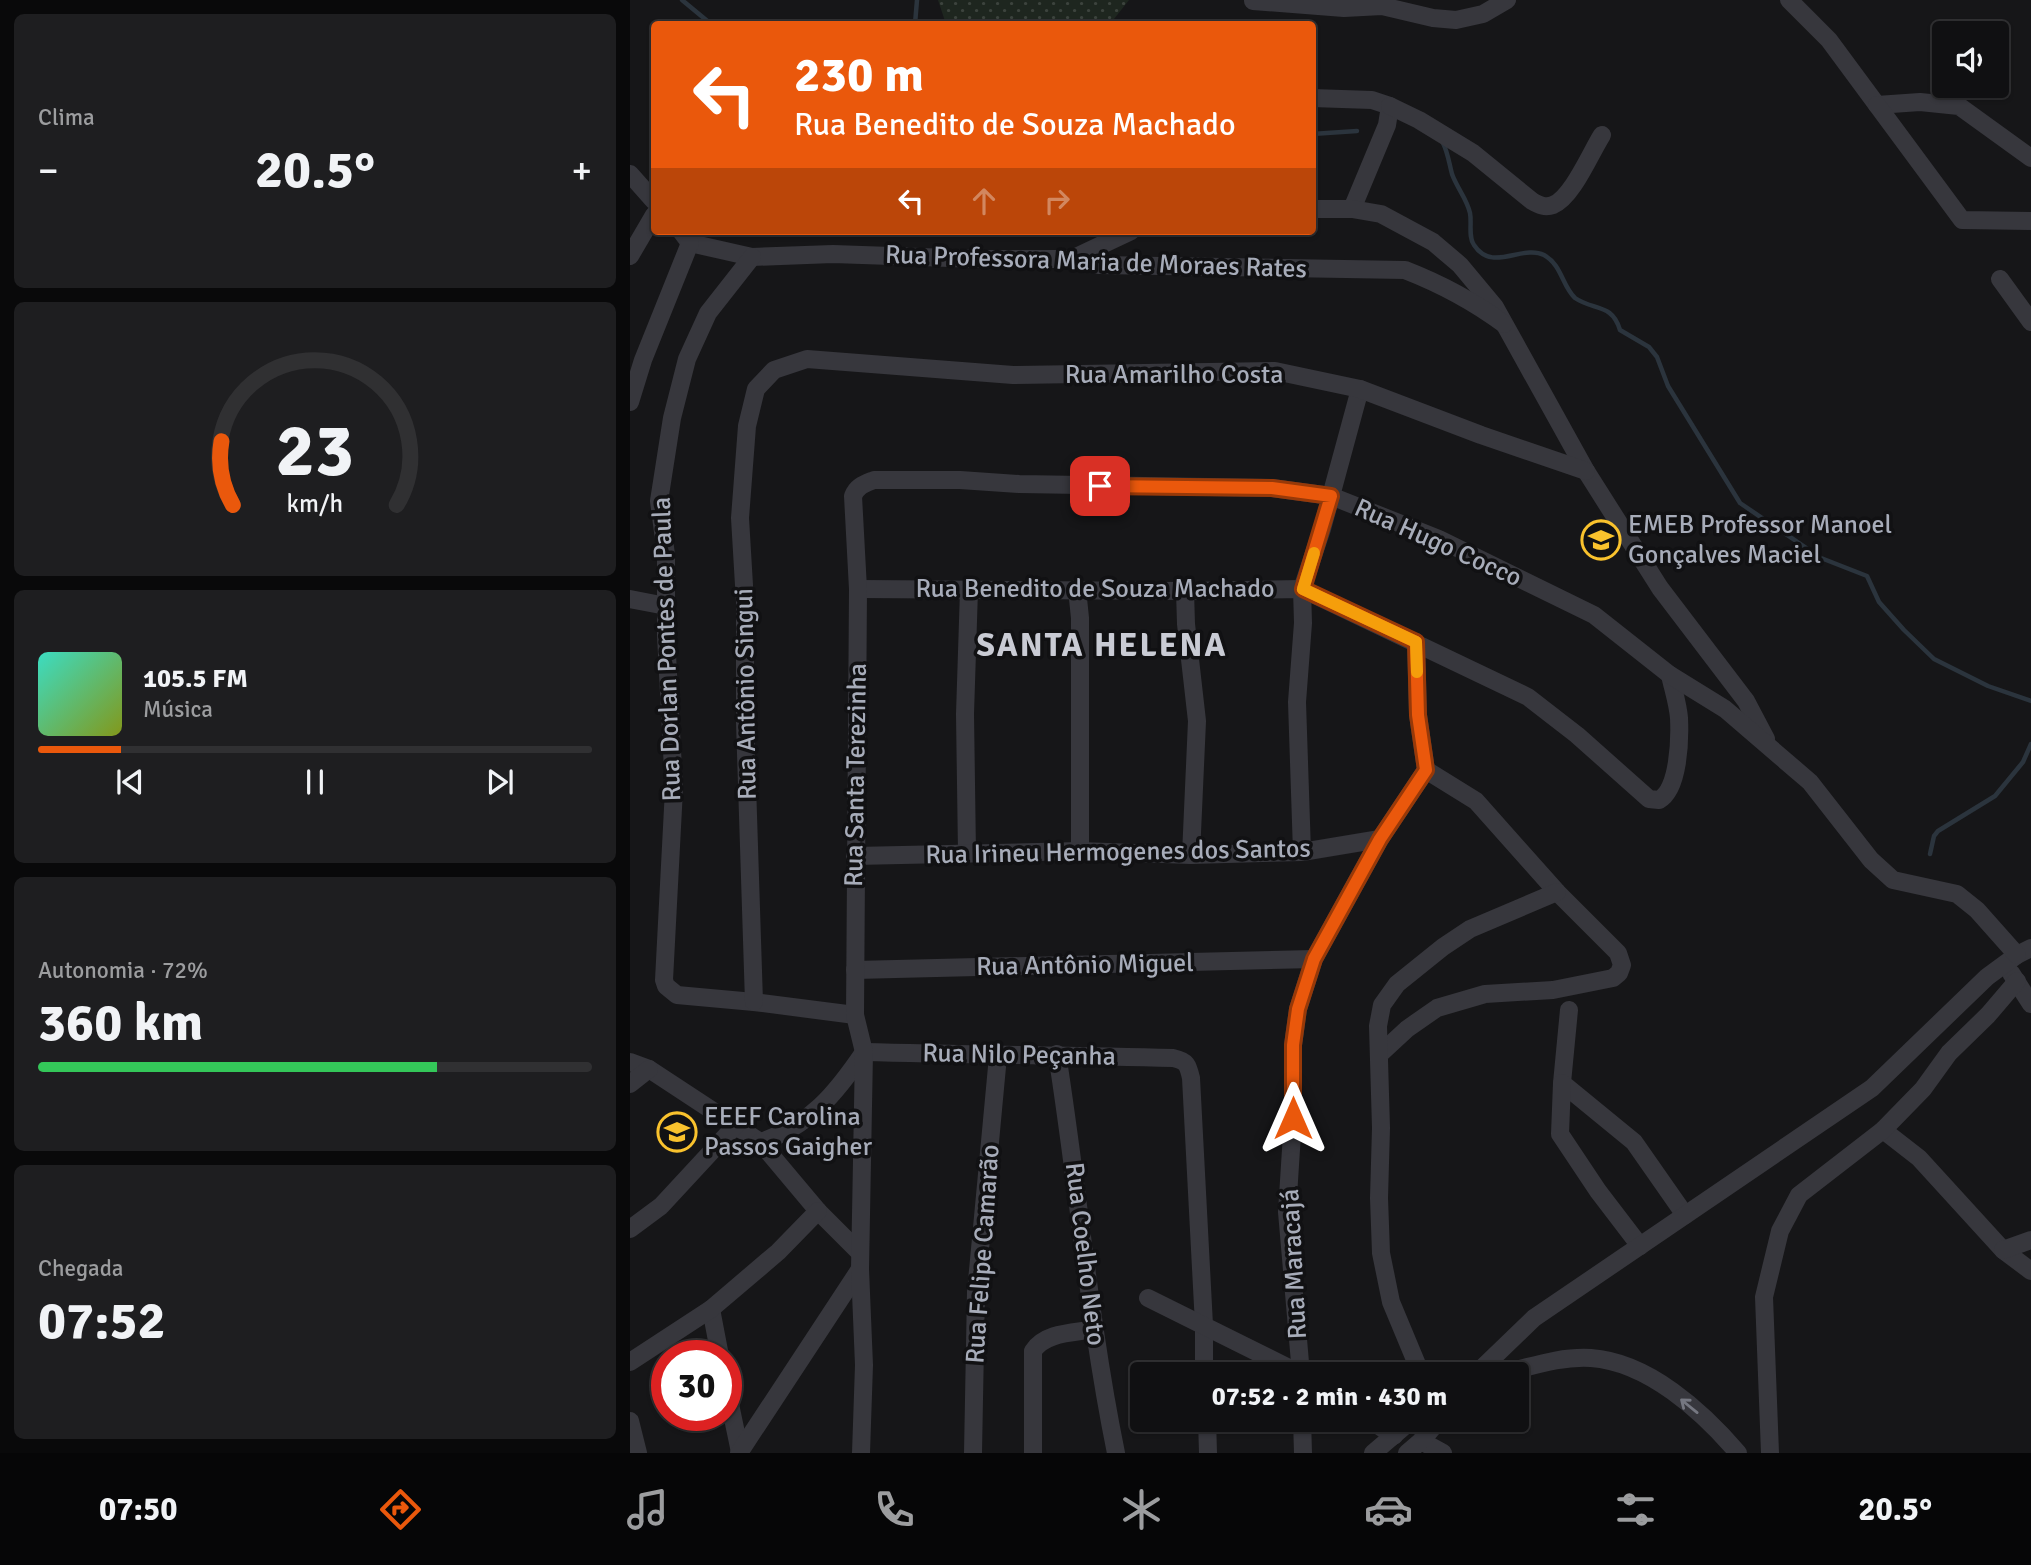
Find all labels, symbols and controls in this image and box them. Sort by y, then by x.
map controls [1932,21,2009,98]
button: sound [1932,21,2009,98]
text: 230 m [794,45,924,105]
icon: left [679,49,770,140]
text: Clima [38,103,95,132]
text: Rua Benedito de Souza Machado [794,105,1236,144]
text: 20.5° [255,138,375,202]
text: − [38,147,59,194]
text: + [571,147,592,194]
icon: left [892,182,930,220]
icon: ahead [965,182,1003,220]
icon: right [1038,182,1076,220]
street label: Rua Professora Maria de Moraes Rates [884,239,1308,285]
street label: Rua Amarilho Costa [1065,359,1283,391]
text: 23 [276,407,354,496]
pin [1070,456,1130,516]
icon: arrive [1081,467,1119,505]
text: km/h [287,487,343,518]
street label: Rua Hugo Cocco [1349,492,1527,594]
street label: Rua Dorlan Pontes de Paula [646,496,688,802]
place label: EMEB Professor Manoel Gonçalves Maciel [1628,509,1892,571]
school or university icon: EMEB Professor Manoel Gonçalves Maciel [1580,519,1622,561]
street label: Rua Benedito de Souza Machado [916,573,1274,605]
street label: Rua Antônio Singui [728,588,764,800]
district label: SANTA HELENA [976,625,1228,666]
text: 105.5 FM [143,663,248,695]
street label: Rua Santa Terezinha [838,663,874,887]
text: Música [143,695,213,724]
icon: previous [111,763,149,801]
icon: pause [296,763,334,801]
icon: next [481,763,519,801]
street label: Rua Irineu Hermogenes dos Santos [925,833,1311,871]
street label: Rua Antônio Miguel [976,947,1194,983]
text: Autonomia · 72% [38,956,208,985]
text: 360 km [38,991,203,1055]
street label: Rua Nilo Peçanha [922,1037,1116,1073]
position arrow [1256,1081,1330,1155]
place label: EEEF Carolina Passos Gaigher [704,1101,873,1163]
school or university icon: EEEF Carolina Passos Gaigher [656,1111,698,1153]
street label: Rua Felipe Camarão [959,1143,1007,1365]
street label: Rua Coelho Neto [1058,1161,1112,1347]
street label: Rua Maracajá [1274,1188,1314,1340]
text: Chegada [38,1254,123,1283]
text: 07:52 [38,1289,166,1353]
speed limit sign: 30 [651,1340,742,1431]
text: 07:52 · 2 min · 430 m [1212,1381,1447,1413]
one-way arrow [1681,1398,1699,1414]
icon: directions [376,1485,425,1534]
icon: music [623,1485,672,1534]
icon: phone [870,1485,919,1534]
icon: climate [1117,1485,1166,1534]
icon: car [1364,1485,1413,1534]
icon: filters [1611,1485,1660,1534]
text: 07:50 [99,1490,178,1529]
text: 20.5° [1858,1490,1932,1529]

